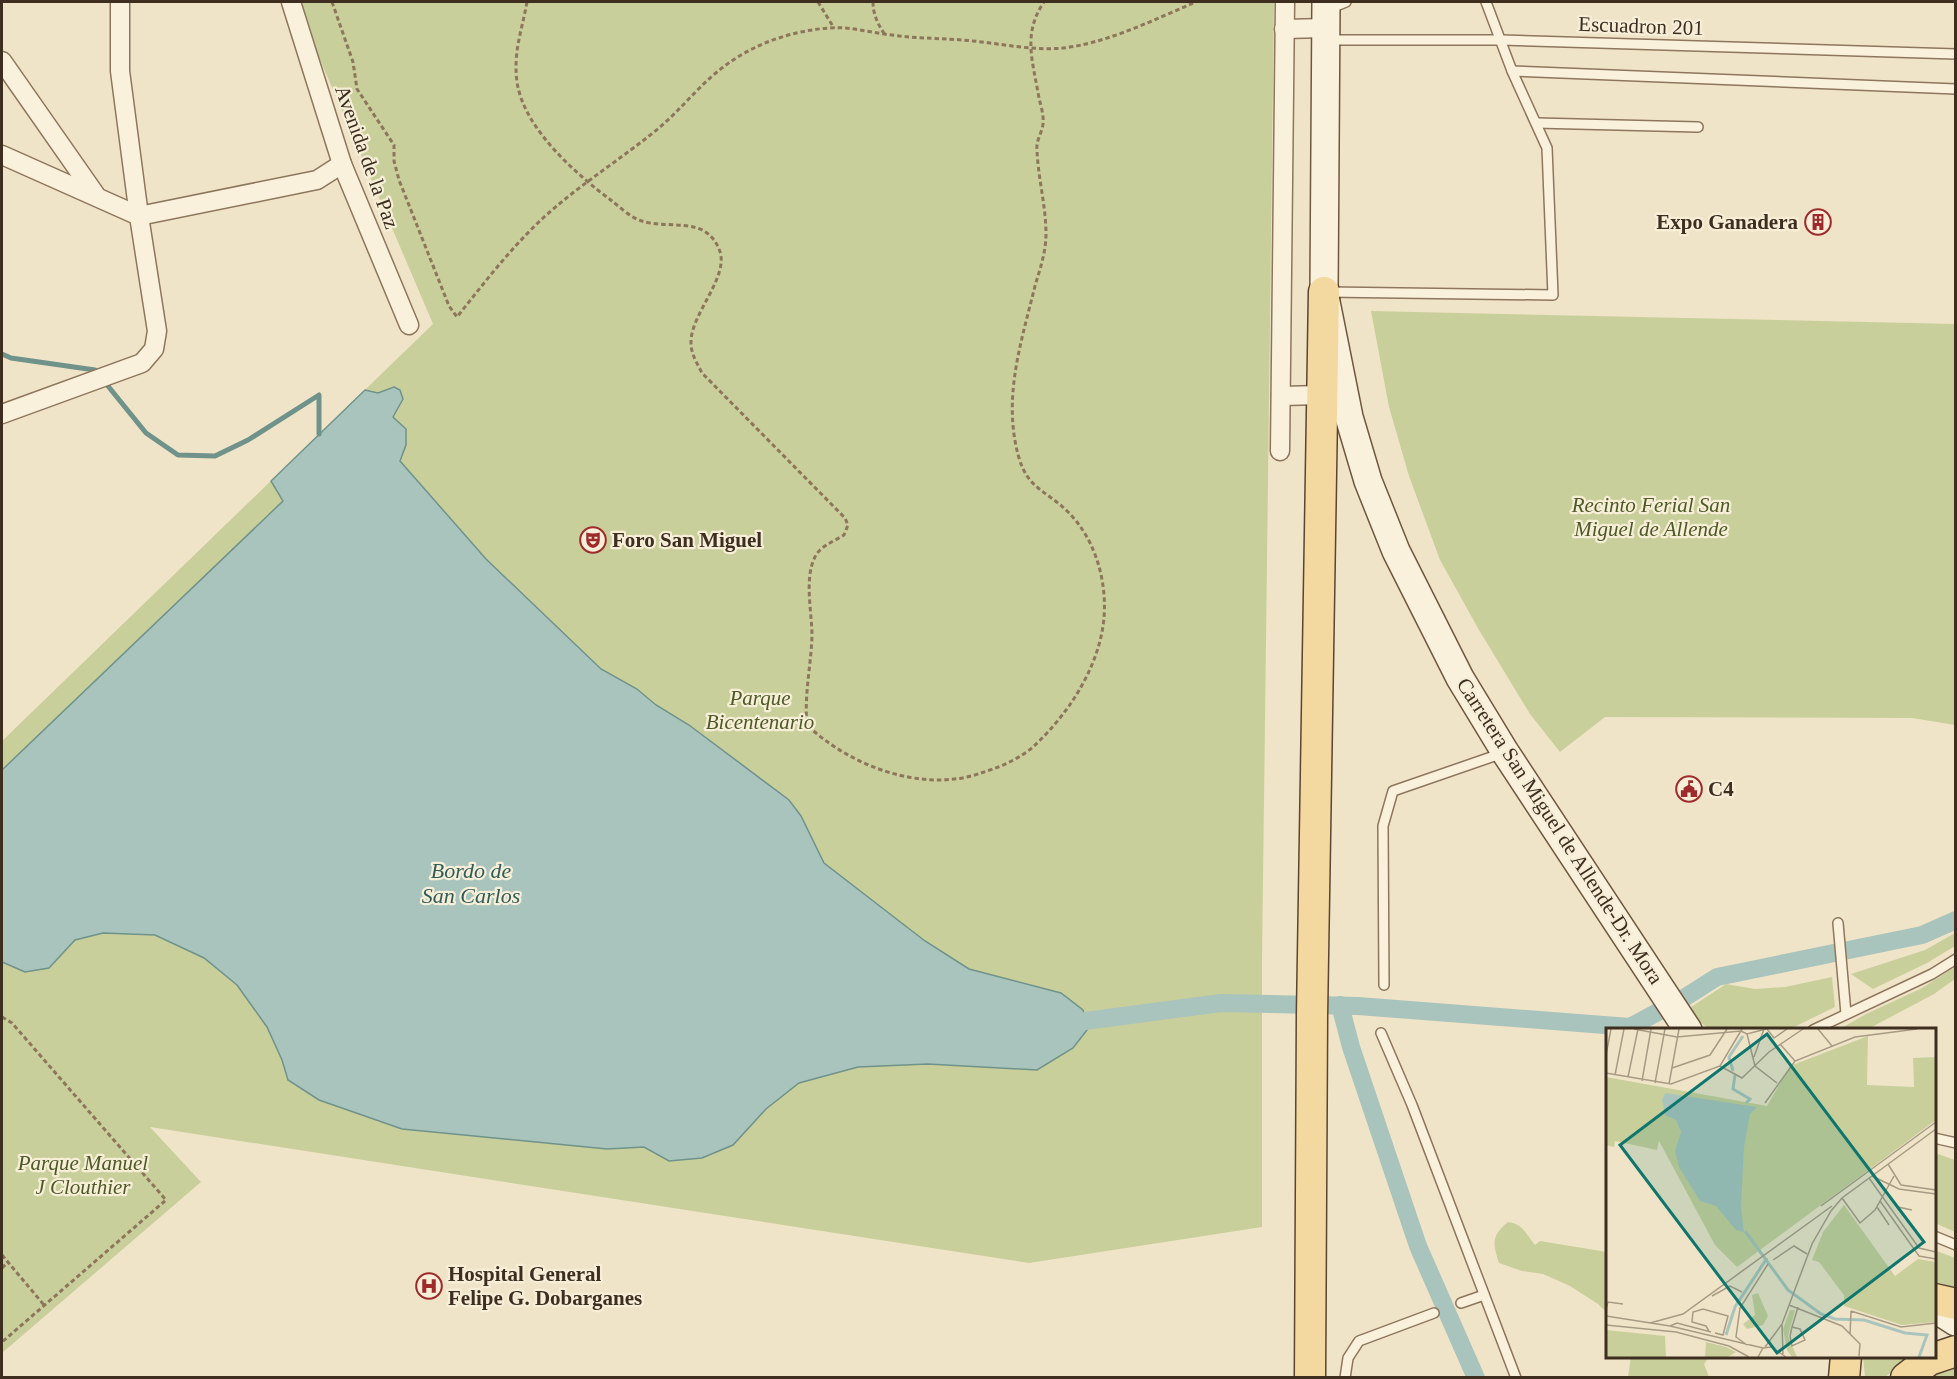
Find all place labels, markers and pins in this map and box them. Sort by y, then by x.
building icon: Expo Ganadera [1803,207,1833,237]
place label: Expo Ganadera [1656,210,1798,234]
theatre icon: Foro San Miguel [578,525,608,555]
place label: Foro San Miguel [612,528,762,552]
public building icon: C4 [1674,774,1704,804]
place label: C4 [1708,777,1734,801]
place label: Hospital General Felipe G. Dobarganes [448,1262,642,1310]
hospital icon: Hospital General Felipe G. Dobarganes [414,1271,444,1301]

